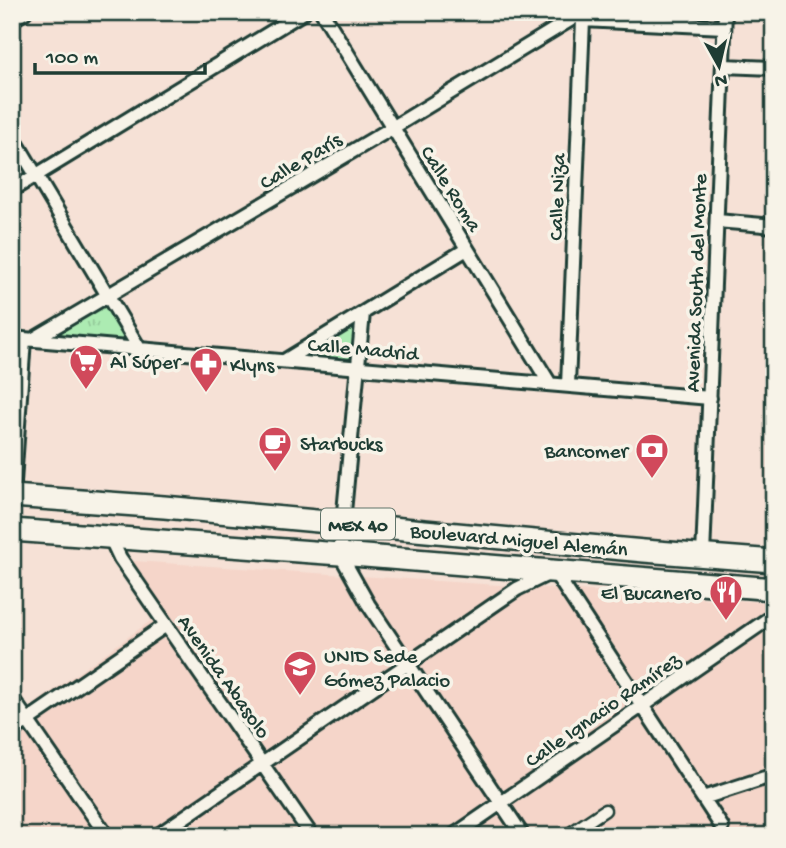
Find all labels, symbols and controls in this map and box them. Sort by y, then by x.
scale bar [35,32,205,76]
north arrow [684,32,754,102]
text: 100 m [45,47,98,72]
text: N [713,67,729,92]
street label: Calle París [256,128,348,197]
street label: Calle Roma [413,142,486,239]
street label: Calle Niza [545,152,574,241]
street label: Avenida South del Monte [682,172,715,393]
street label: Calle Madrid [306,334,421,369]
supermarket icon: Al Súper [67,342,105,391]
pharmacy icon: Klyns [187,345,225,394]
place label: Al Súper [110,352,182,377]
place label: Klyns [230,355,276,380]
cafe icon: Starbucks [256,424,294,473]
bank icon: Bancomer [633,431,671,480]
place label: Starbucks [300,434,384,459]
place label: Bancomer [543,441,630,466]
road number: MEX 40 [321,509,395,540]
street label: Boulevard Miguel Alemán [408,520,629,564]
restaurant icon: El Bucanero [707,573,745,622]
place label: El Bucanero [601,583,702,608]
street label: Avenida Abasolo [170,611,274,745]
place label: UNID Sede Gómez Palacio [324,646,450,695]
school or university icon: UNID Sede Gómez Palacio [281,648,319,697]
street label: Calle Ignacio Ramírez [521,648,687,775]

